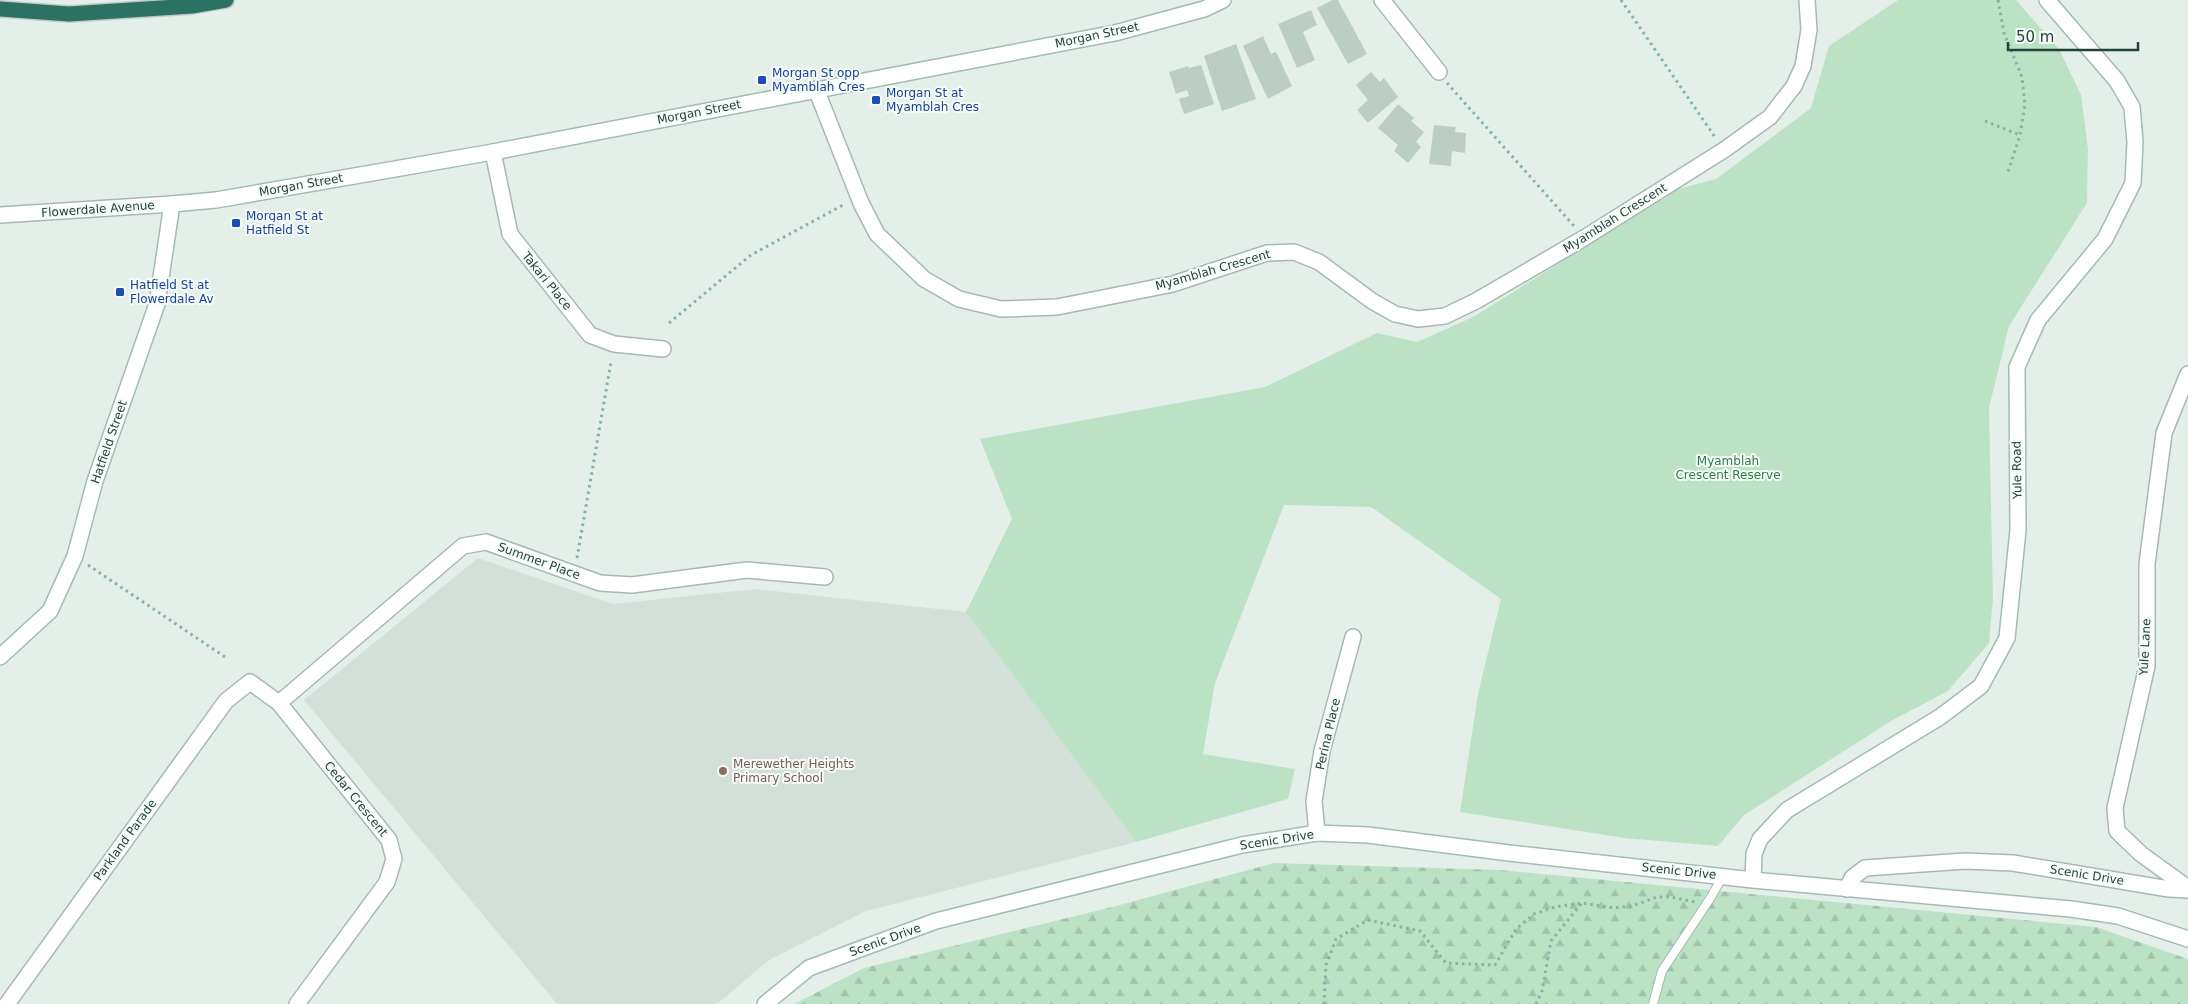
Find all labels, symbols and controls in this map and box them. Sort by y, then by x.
street label: Morgan Street [1054,19,1140,51]
scale bar [2008,20,2138,52]
text: 50 m [2016,28,2054,46]
place label: Morgan St opp Myamblah Cres [772,66,865,94]
marker: Morgan St opp Myamblah Cres [756,74,768,86]
place label: Morgan St at Myamblah Cres [886,86,979,114]
marker: Morgan St at Myamblah Cres [870,94,882,106]
street label: Morgan Street [656,97,742,127]
street label: Morgan Street [258,171,344,199]
street label: Myamblah Crescent [1561,180,1669,256]
street label: Flowerdale Avenue [41,198,155,220]
place label: Morgan St at Hatfield St [246,209,323,237]
marker: Morgan St at Hatfield St [230,217,242,229]
street label: Myamblah Crescent [1154,247,1273,293]
street label: Takari Place [519,248,575,313]
place label: Hatfield St at Flowerdale Av [130,278,214,306]
marker: Hatfield St at Flowerdale Av [114,286,126,298]
street label: Hatfield Street [88,398,130,486]
street label: Yule Road [2009,441,2025,500]
park label: Myamblah Crescent Reserve [1675,454,1781,482]
street label: Summer Place [496,540,582,582]
street label: Yule Lane [2136,618,2153,677]
street label: Perina Place [1313,697,1343,771]
place label: Merewether Heights Primary School [733,757,854,785]
street label: Cedar Crescent [321,759,391,840]
marker: Merewether Heights Primary School [717,765,729,777]
street label: Parkland Parade [91,797,159,883]
street label: Scenic Drive [1239,827,1315,853]
street label: Scenic Drive [1641,860,1717,882]
street label: Scenic Drive [2049,862,2125,888]
street label: Scenic Drive [847,921,923,959]

